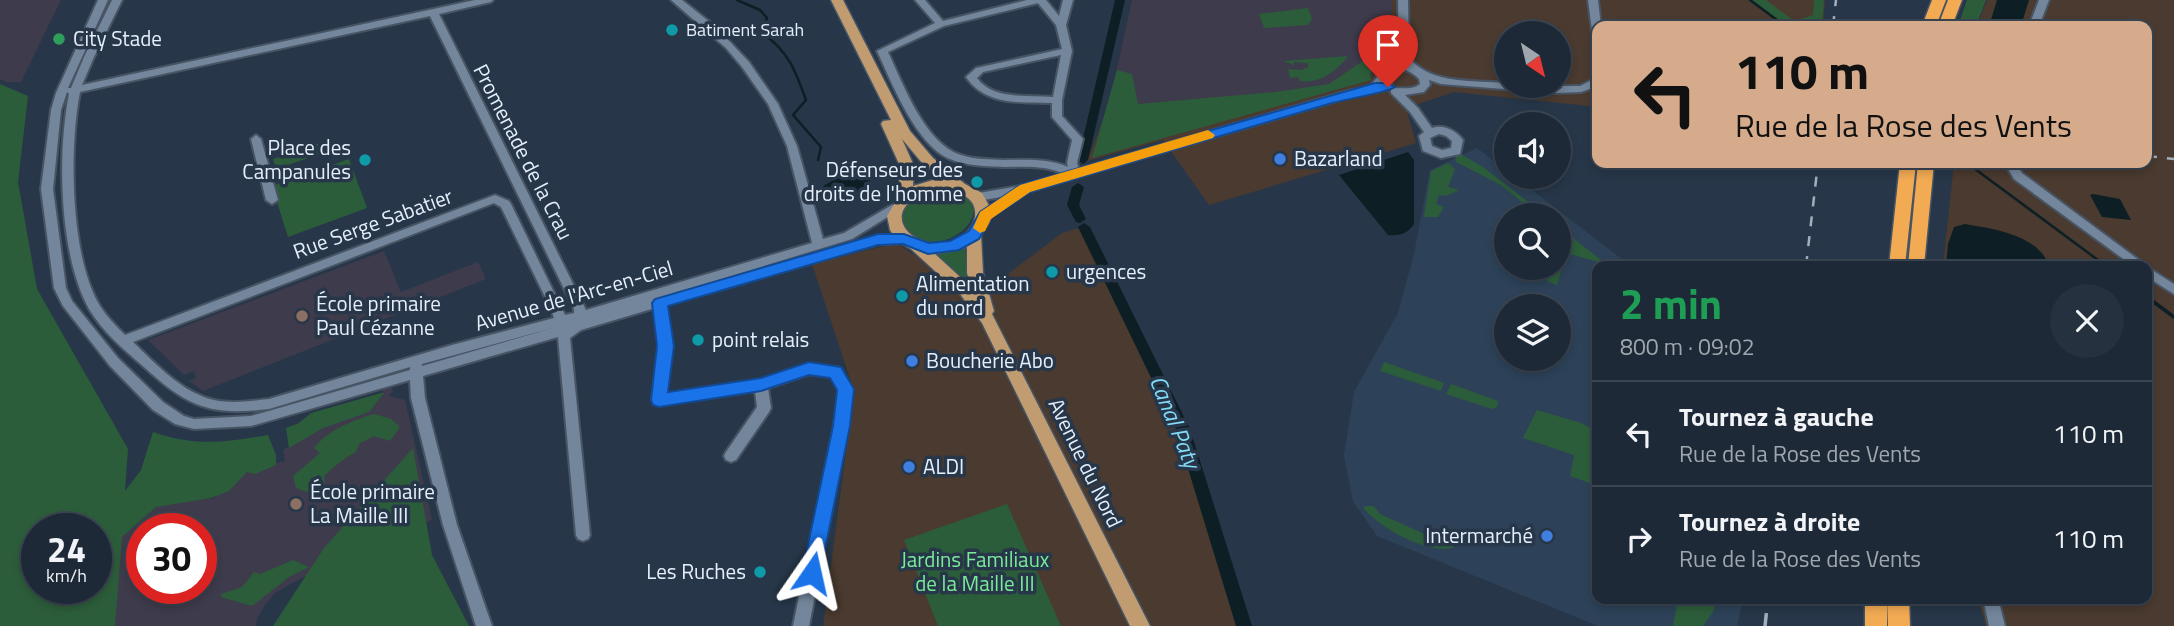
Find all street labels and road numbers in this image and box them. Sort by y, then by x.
street label: Promenade de la Crau [466,58,582,245]
street label: Rue Serge Sabatier [288,179,457,267]
street label: Avenue de l'Arc-en-Ciel [471,251,676,339]
street label: Avenue du Nord [1041,392,1131,533]

